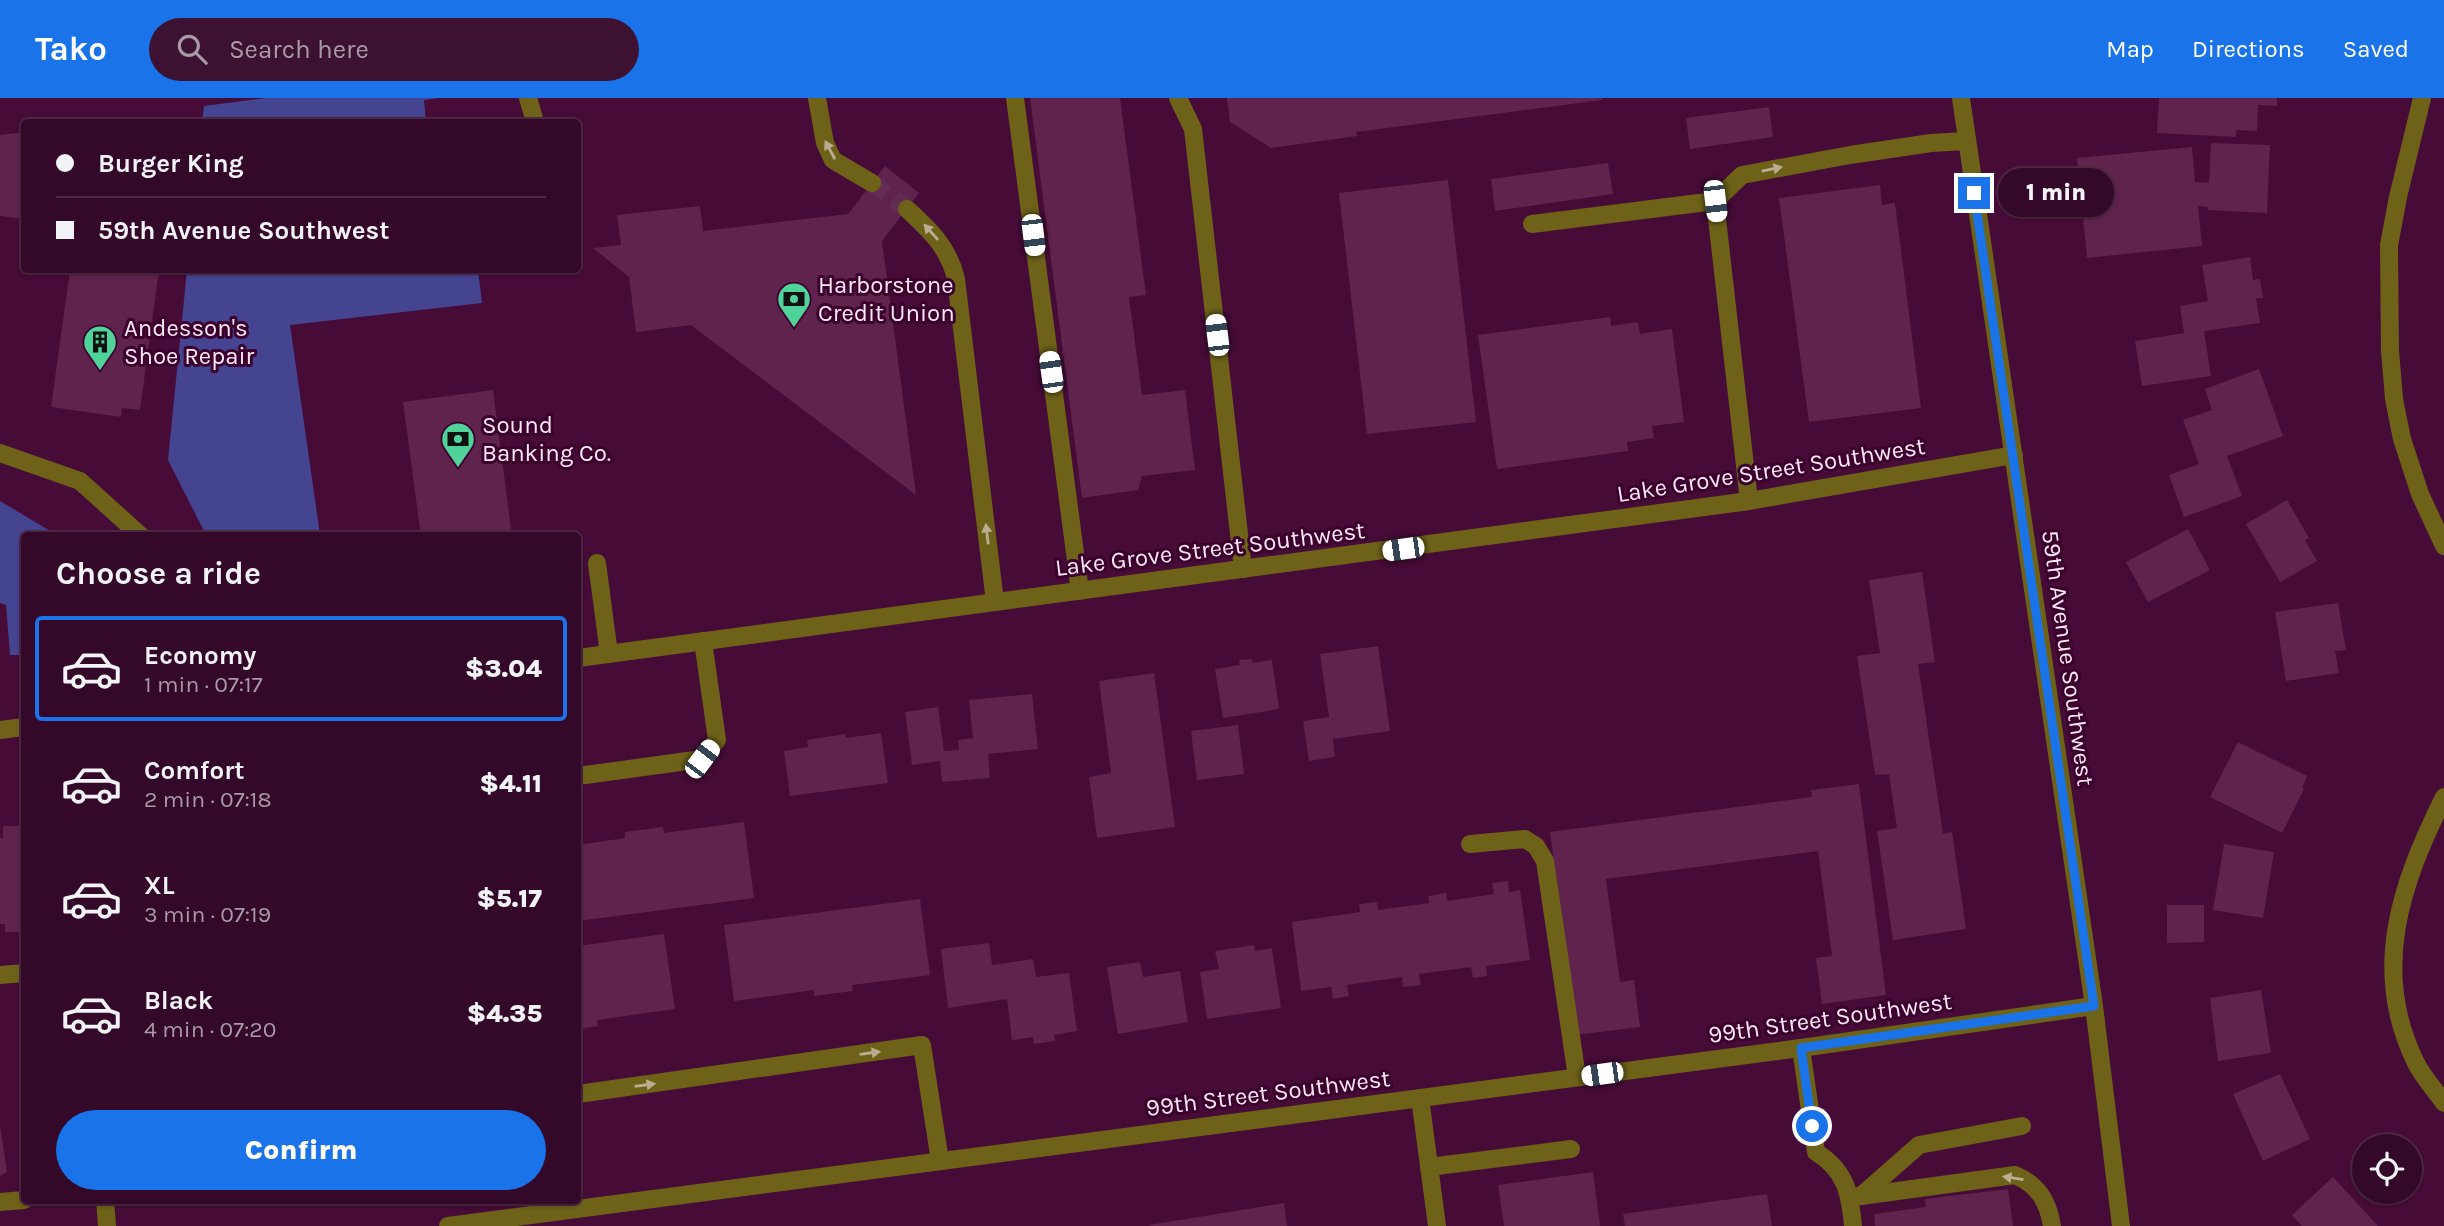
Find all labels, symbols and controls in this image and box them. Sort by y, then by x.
search box [149,18,639,81]
text: Tako [35,30,107,68]
icon: search [173,30,211,68]
text: Search here [229,34,369,65]
text: Map [2106,35,2154,63]
text: Directions [2192,35,2305,63]
text: Saved [2343,35,2409,63]
one-way arrow [824,140,836,160]
text: Burger King [98,148,244,179]
one-way arrow [1761,163,1783,174]
callout: 1 min [1998,168,2114,217]
route end [1958,177,1990,209]
car [1703,179,1728,223]
text: 1 min [2026,179,2086,206]
car [1021,213,1046,257]
text: 59th Avenue Southwest [98,215,389,246]
one-way arrow [924,224,940,241]
place label: Harborstone Credit Union [818,271,955,327]
bank icon: Harborstone Credit Union [775,280,813,329]
car [1205,313,1230,357]
place label: Andesson's Shoe Repair [124,314,255,370]
building icon: Andesson's Shoe Repair [81,323,119,372]
car [1038,350,1065,394]
place label: Sound Banking Co. [482,411,611,467]
bank icon: Sound Banking Co. [439,420,477,469]
street label: Lake Grove Street Southwest [1615,432,1927,508]
street label: Lake Grove Street Southwest [1054,516,1366,582]
one-way arrow [981,523,992,545]
street label: 59th Avenue Southwest [2036,528,2100,788]
car [1381,536,1426,562]
text: Choose a ride [56,555,261,592]
icon: car [60,637,123,700]
text: Economy [144,640,256,671]
text: $3.04 [465,653,542,684]
text: 1 min · 07:17 [144,671,263,698]
car [681,736,724,782]
icon: car [60,752,123,815]
text: Comfort [144,755,245,786]
text: $4.11 [479,768,542,799]
text: 2 min · 07:18 [144,786,272,813]
icon: car [60,867,123,930]
text: XL [144,870,175,901]
text: $5.17 [477,883,542,914]
text: 3 min · 07:19 [144,901,271,928]
icon: car [60,982,123,1045]
text: Black [144,985,213,1016]
street label: 99th Street Southwest [1706,987,1954,1049]
text: $4.35 [467,998,542,1029]
text: 4 min · 07:20 [144,1016,276,1043]
one-way arrow [859,1047,881,1058]
car [1580,1061,1625,1087]
street label: 99th Street Southwest [1144,1064,1392,1122]
one-way arrow [634,1079,656,1090]
button: Confirm [56,1110,546,1190]
route start [1796,1110,1828,1142]
map controls [2352,1134,2422,1204]
button: locate [2352,1134,2422,1204]
one-way arrow [2002,1172,2024,1183]

